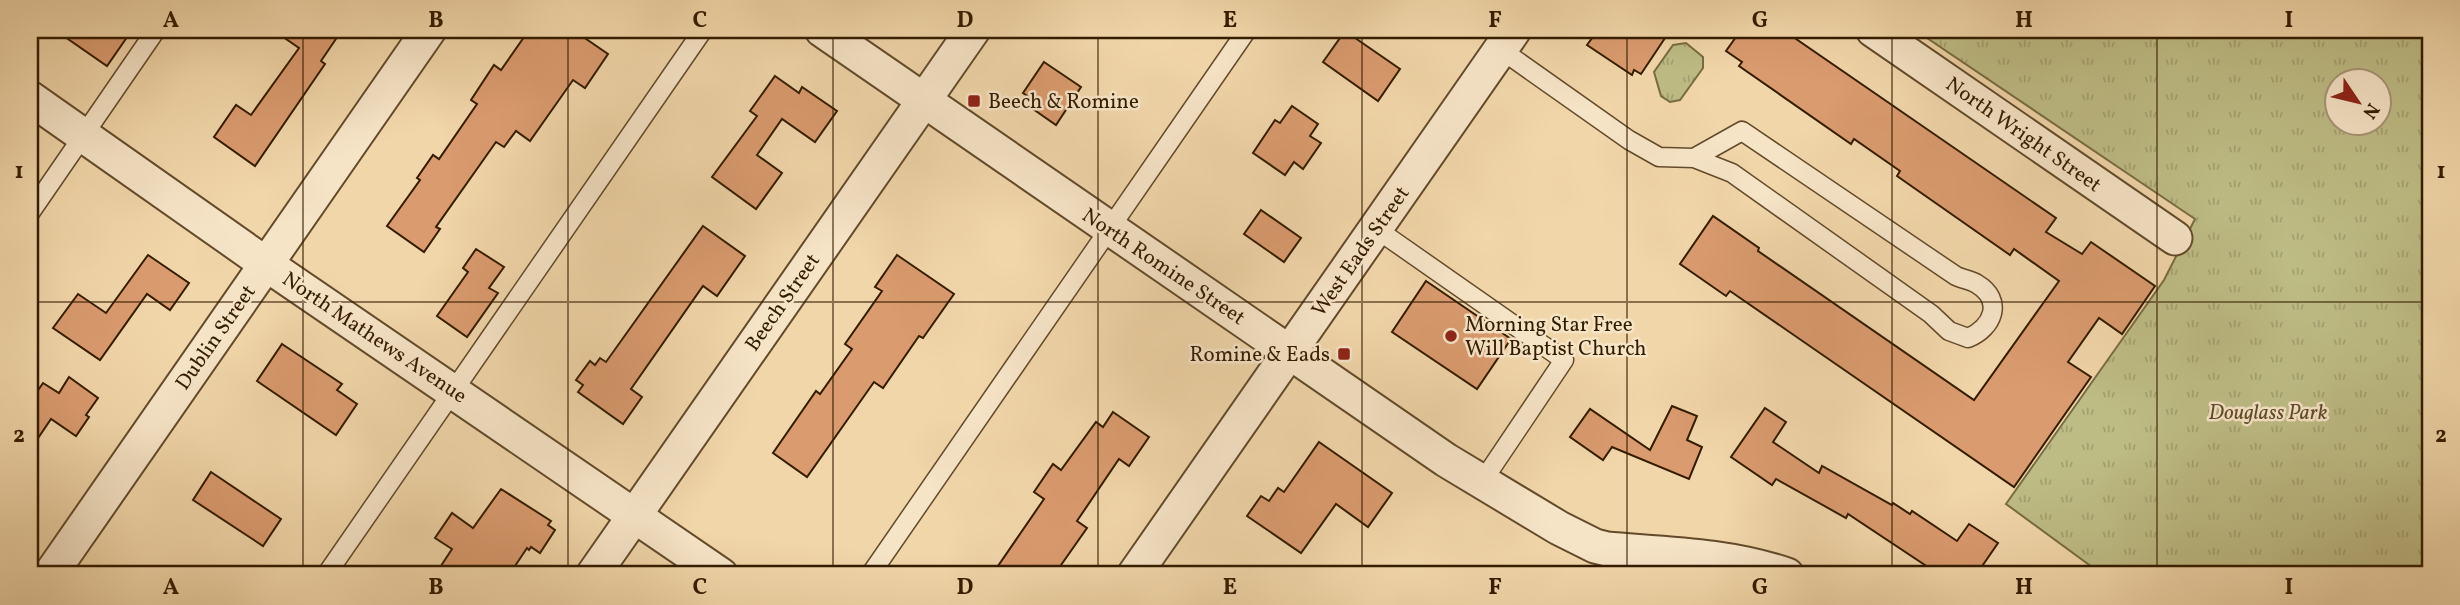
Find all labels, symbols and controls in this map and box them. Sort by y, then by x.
text: A [163,5,179,37]
text: B [428,5,444,37]
text: C [693,5,707,37]
text: D [957,5,974,37]
text: E [1223,5,1237,37]
text: F [1488,5,1502,37]
text: G [1752,5,1768,37]
text: H [2015,5,2033,37]
text: I [2285,5,2293,37]
north arrow [2324,66,2394,136]
street label: North Wright Street [1939,71,2107,200]
place label: Beech & Romine [988,88,1139,117]
marker: Beech & Romine [966,93,982,109]
text: N [2356,97,2385,124]
text: 1 [14,156,24,188]
text: 1 [2436,156,2446,188]
street label: West Eads Street [1305,181,1417,323]
street label: North Romine Street [1076,202,1251,333]
street label: Beech Street [739,248,828,358]
street label: North Mathews Avenue [276,266,472,411]
street label: Dublin Street [169,279,263,396]
place label: Morning Star Free Will Baptist Church [1465,311,1647,364]
marker: Morning Star Free Will Baptist Church [1443,328,1459,344]
place label: Romine & Eads [1190,341,1330,370]
marker: Romine & Eads [1336,346,1352,362]
park label: Douglass Park [2209,399,2328,428]
text: 2 [13,420,25,452]
text: 2 [2435,420,2447,452]
text: A [163,572,179,604]
text: B [428,572,444,604]
text: C [693,572,707,604]
text: D [957,572,974,604]
text: E [1223,572,1237,604]
text: F [1488,572,1502,604]
text: G [1752,572,1768,604]
text: H [2015,572,2033,604]
text: I [2285,572,2293,604]

